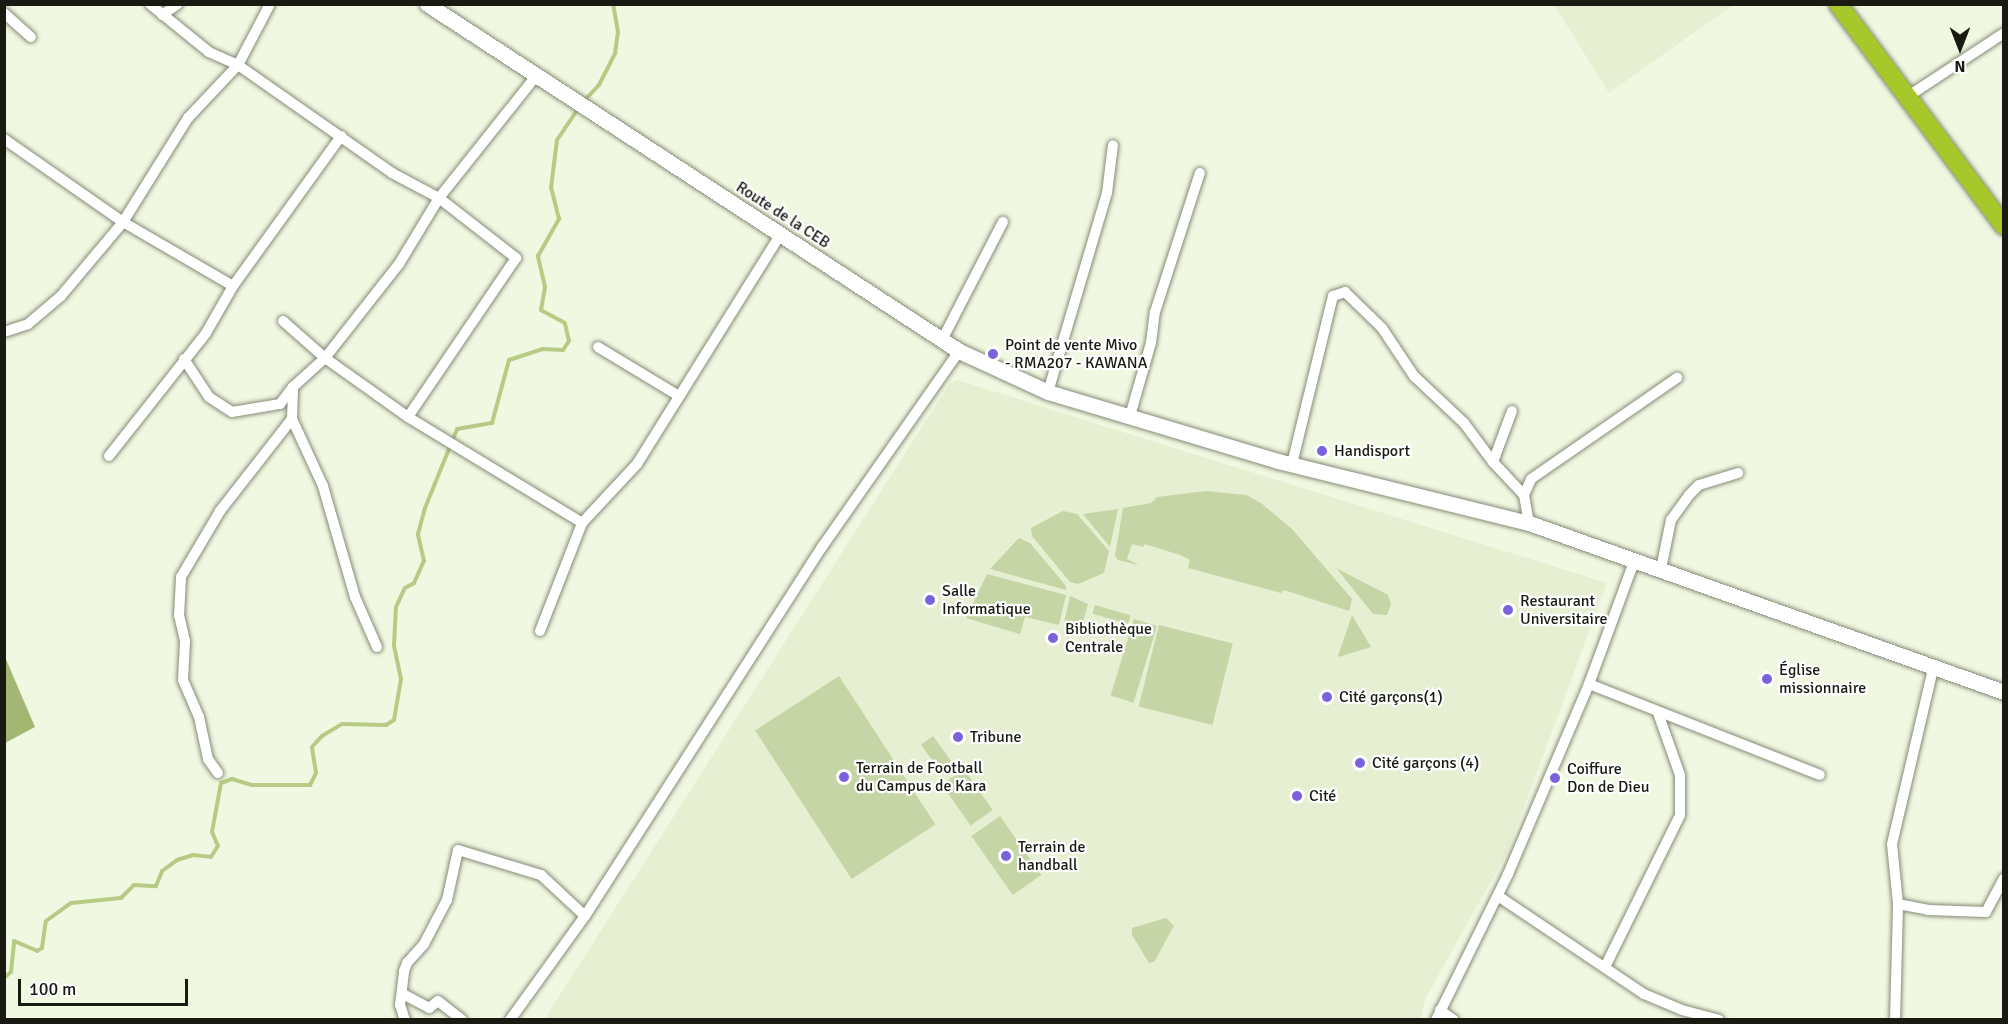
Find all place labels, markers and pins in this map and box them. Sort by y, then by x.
place label: Point de vente Mivo - RMA207 - KAWANA [1005,335,1148,373]
marker: Point de vente Mivo - RMA207 - KAWANA [986,347,1000,361]
place label: Handisport [1334,441,1410,461]
marker: Handisport [1315,444,1329,458]
place label: Salle Informatique [942,581,1031,619]
place label: Restaurant Universitaire [1520,591,1608,629]
marker: Salle Informatique [923,593,937,607]
marker: Restaurant Universitaire [1501,603,1515,617]
place label: Bibliothèque Centrale [1065,619,1152,657]
marker: Bibliothèque Centrale [1046,631,1060,645]
place label: Église missionnaire [1779,660,1866,698]
marker: Église missionnaire [1760,672,1774,686]
place label: Cité garçons(1) [1339,687,1443,707]
marker: Cité garçons(1) [1320,690,1334,704]
place label: Tribune [970,727,1022,747]
marker: Tribune [951,730,965,744]
place label: Cité garçons (4) [1372,753,1479,773]
marker: Cité garçons (4) [1353,756,1367,770]
place label: Terrain de Football du Campus de Kara [856,758,986,796]
place label: Coiffure Don de Dieu [1567,759,1649,797]
marker: Terrain de Football du Campus de Kara [837,770,851,784]
marker: Coiffure Don de Dieu [1548,771,1562,785]
place label: Cité [1309,786,1336,806]
marker: Cité [1290,789,1304,803]
place label: Terrain de handball [1018,837,1085,875]
marker: Terrain de handball [999,849,1013,863]

